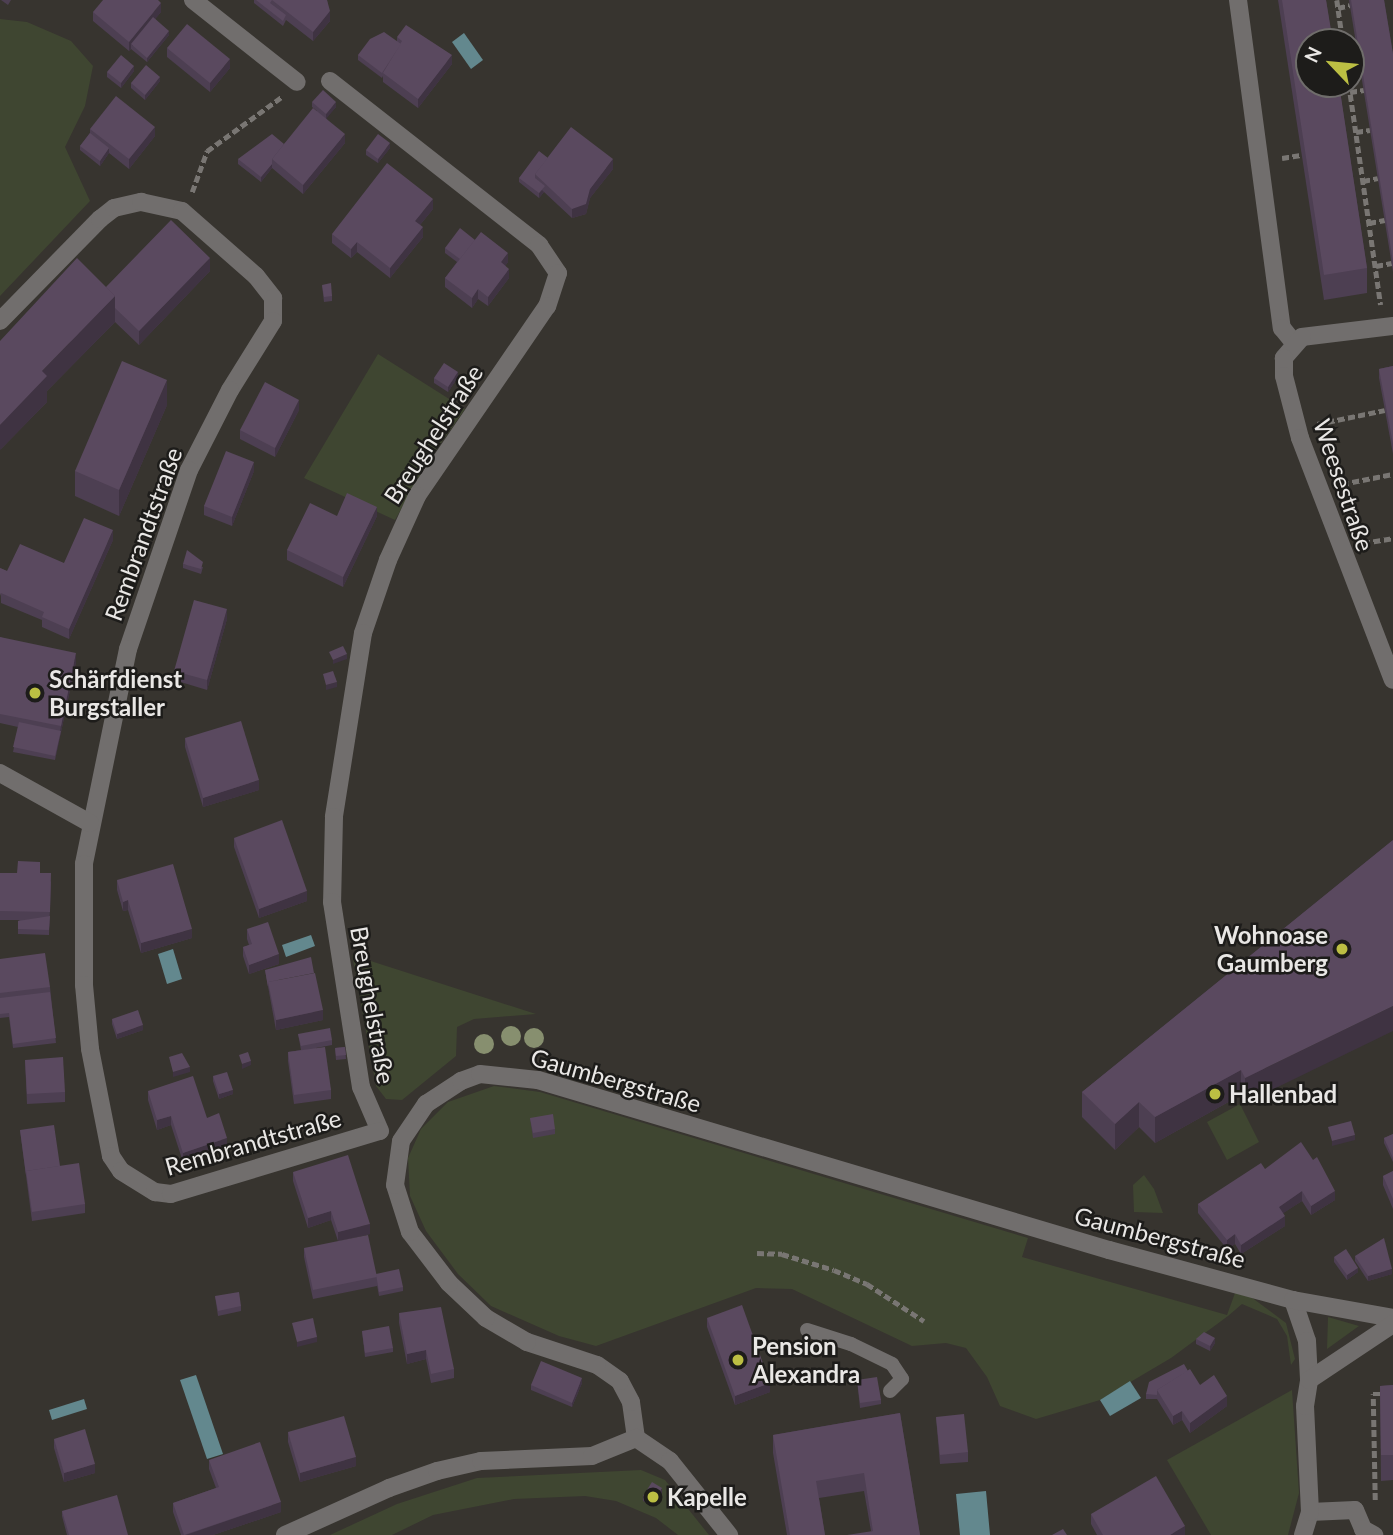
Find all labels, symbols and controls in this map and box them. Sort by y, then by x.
north arrow [1295,28,1365,98]
text: N [1299,43,1326,66]
street label: Breughelstraße [377,359,489,509]
street label: Weesestraße [1308,415,1380,555]
street label: Rembrandtstraße [98,444,188,624]
place label: Schärfdienst Burgstaller [49,665,182,721]
marker: Schärfdienst Burgstaller [27,685,43,701]
place label: Wohnoase Gaumberg [1214,921,1328,977]
street label: Breughelstraße [345,924,401,1086]
marker: Wohnoase Gaumberg [1334,941,1350,957]
street label: Gaumbergstraße [528,1042,704,1118]
place label: Hallenbad [1229,1080,1337,1108]
marker: Hallenbad [1207,1086,1223,1102]
street label: Rembrandtstraße [162,1103,344,1181]
street label: Gaumbergstraße [1071,1200,1249,1274]
place label: Pension Alexandra [752,1332,860,1388]
marker: Pension Alexandra [730,1352,746,1368]
place label: Kapelle [667,1483,747,1511]
marker: Kapelle [645,1489,661,1505]

